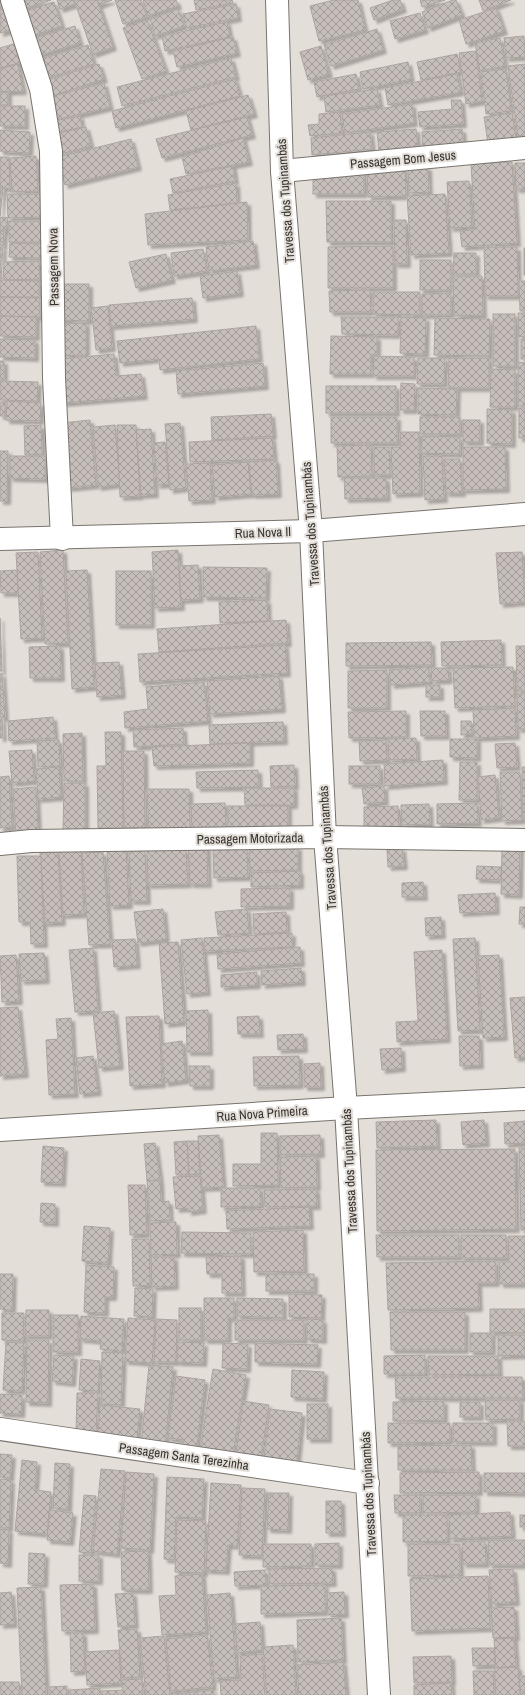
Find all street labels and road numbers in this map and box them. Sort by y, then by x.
street label: Travessa dos Tupinambás [273,138,298,264]
street label: Passagem Bom Jesus [349,146,457,173]
street label: Passagem Nova [44,228,63,306]
street label: Travessa dos Tupinambás [298,461,323,587]
street label: Rua Nova II [235,523,291,542]
street label: Travessa dos Tupinambás [315,785,340,911]
street label: Passagem Motorizada [197,829,304,848]
street label: Rua Nova Primeira [216,1102,308,1125]
street label: Travessa dos Tupinambás [338,1108,361,1234]
street label: Travessa dos Tupinambás [357,1431,380,1557]
street label: Passagem Santa Terezinha [118,1439,250,1474]

